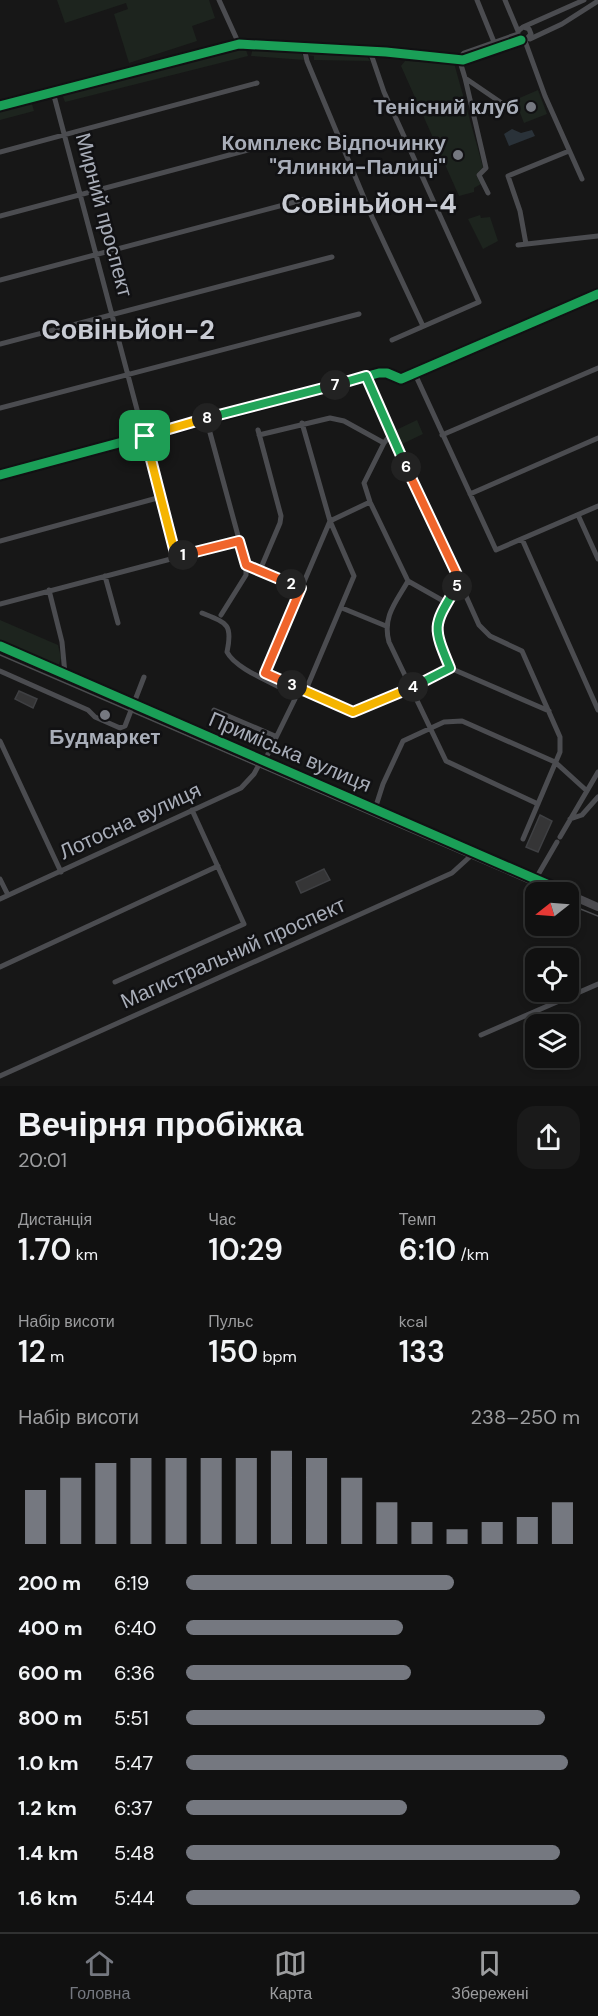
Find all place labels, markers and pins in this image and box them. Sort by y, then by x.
place label: Тенісний клуб [373,93,519,121]
marker: Тенісний клуб [524,100,538,114]
place label: Комплекс Відпочинку "Ялинки-Палиці" [222,129,446,181]
marker: Комплекс Відпочинку "Ялинки-Палиці" [451,148,465,162]
pin: 7 [320,370,350,400]
pin: 8 [192,403,222,433]
pin [119,410,170,461]
pin: 6 [391,452,421,482]
pin: 1 [168,540,198,570]
pin: 2 [276,569,306,599]
pin: 5 [442,571,472,601]
pin: 3 [277,670,307,700]
pin: 4 [398,672,428,702]
marker: Будмаркет [98,708,112,722]
place label: Будмаркет [49,723,161,751]

